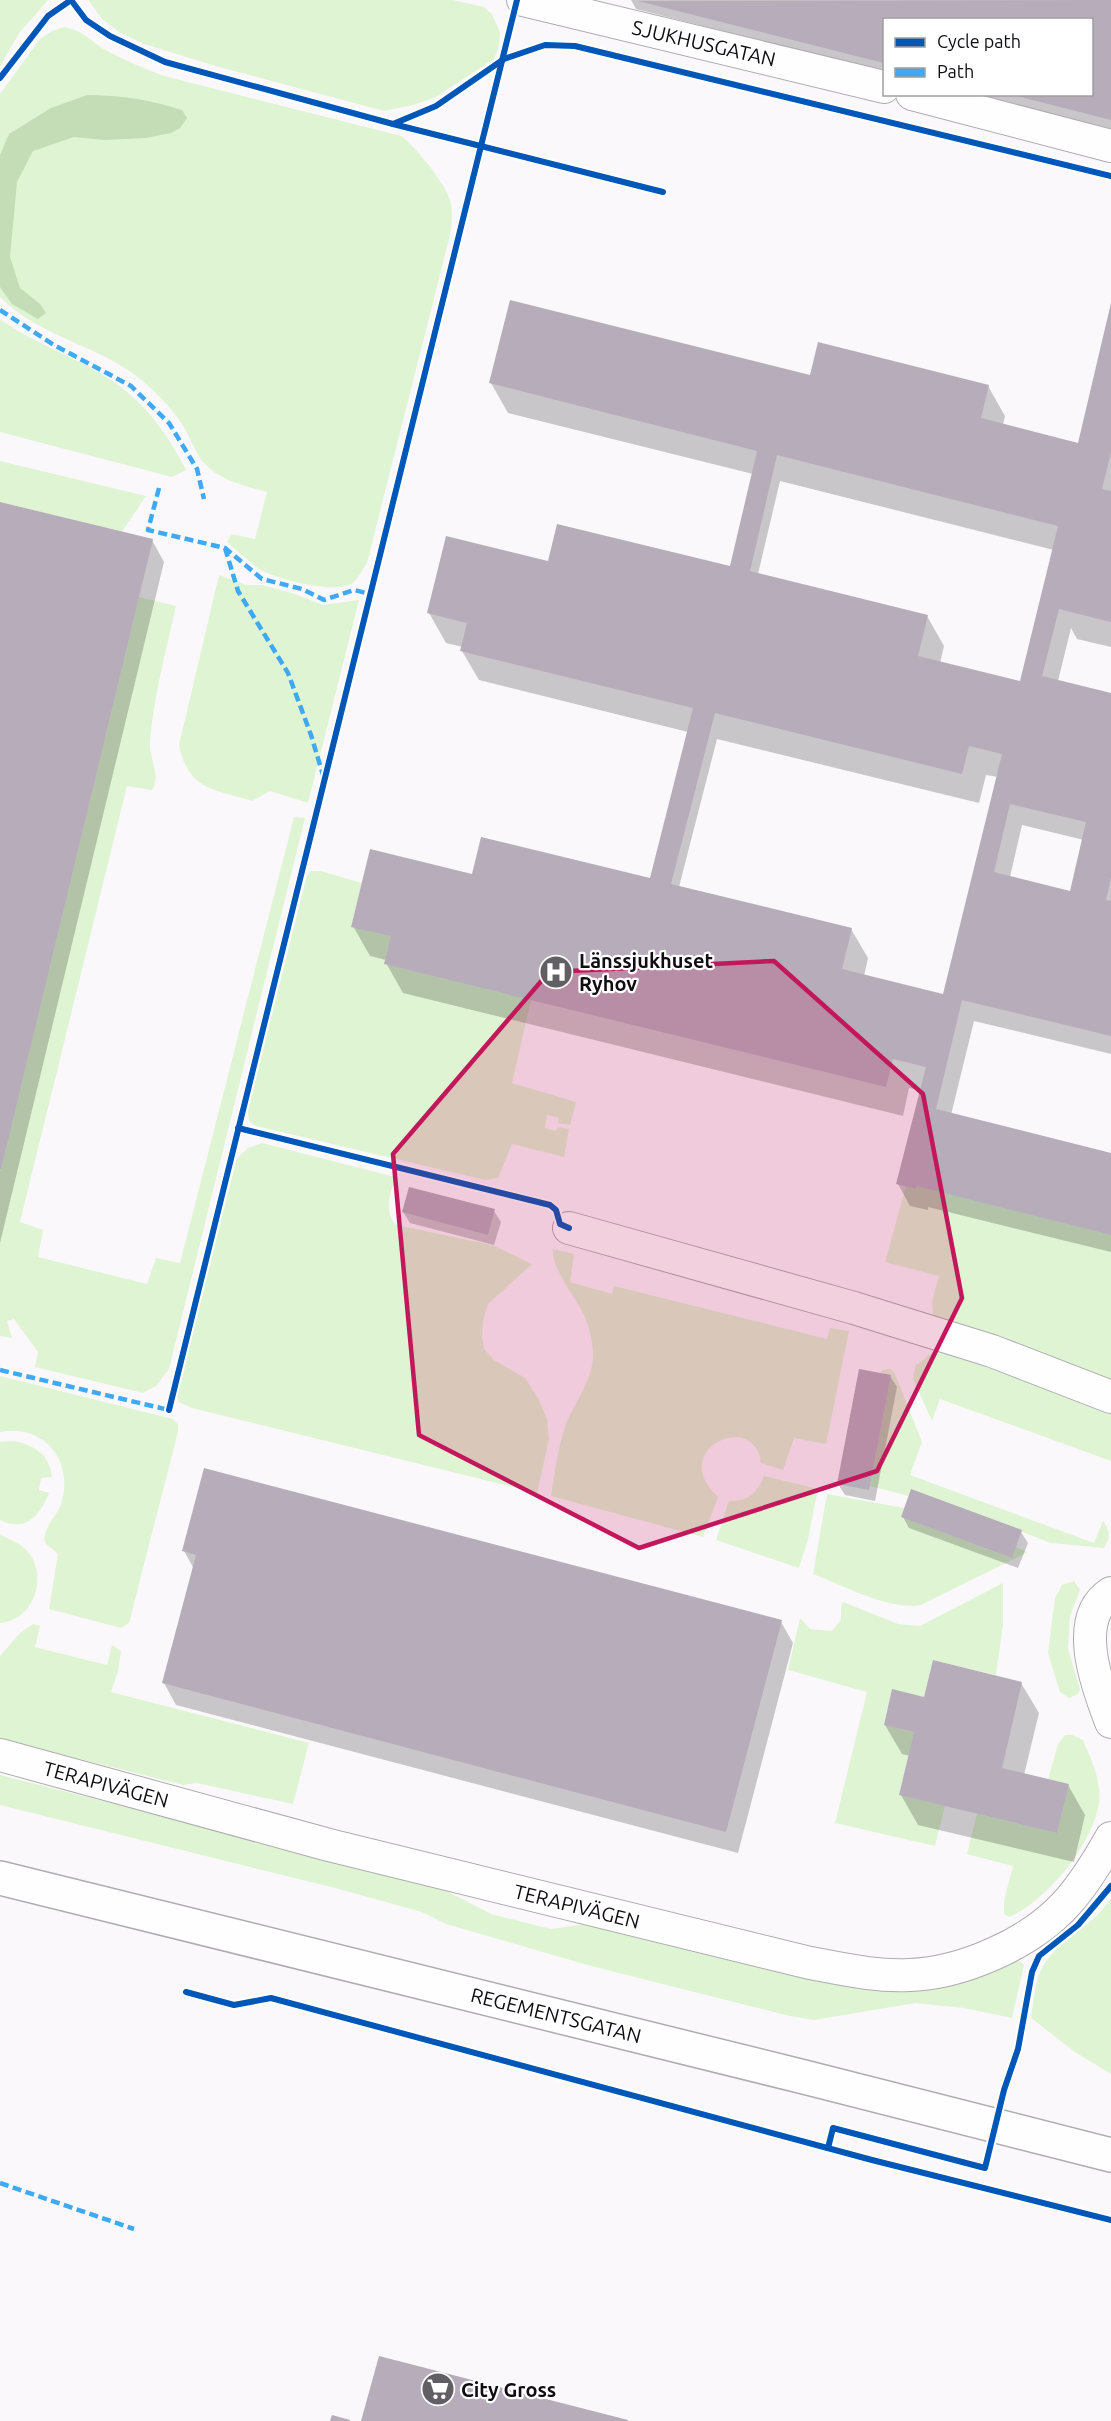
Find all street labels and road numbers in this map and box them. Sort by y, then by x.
street label: SJUKHUSGATAN [630,15,778,71]
street label: TERAPIVÄGEN [41,1756,171,1812]
street label: TERAPIVÄGEN [512,1879,642,1933]
street label: REGEMENTSGATAN [468,1983,644,2047]

